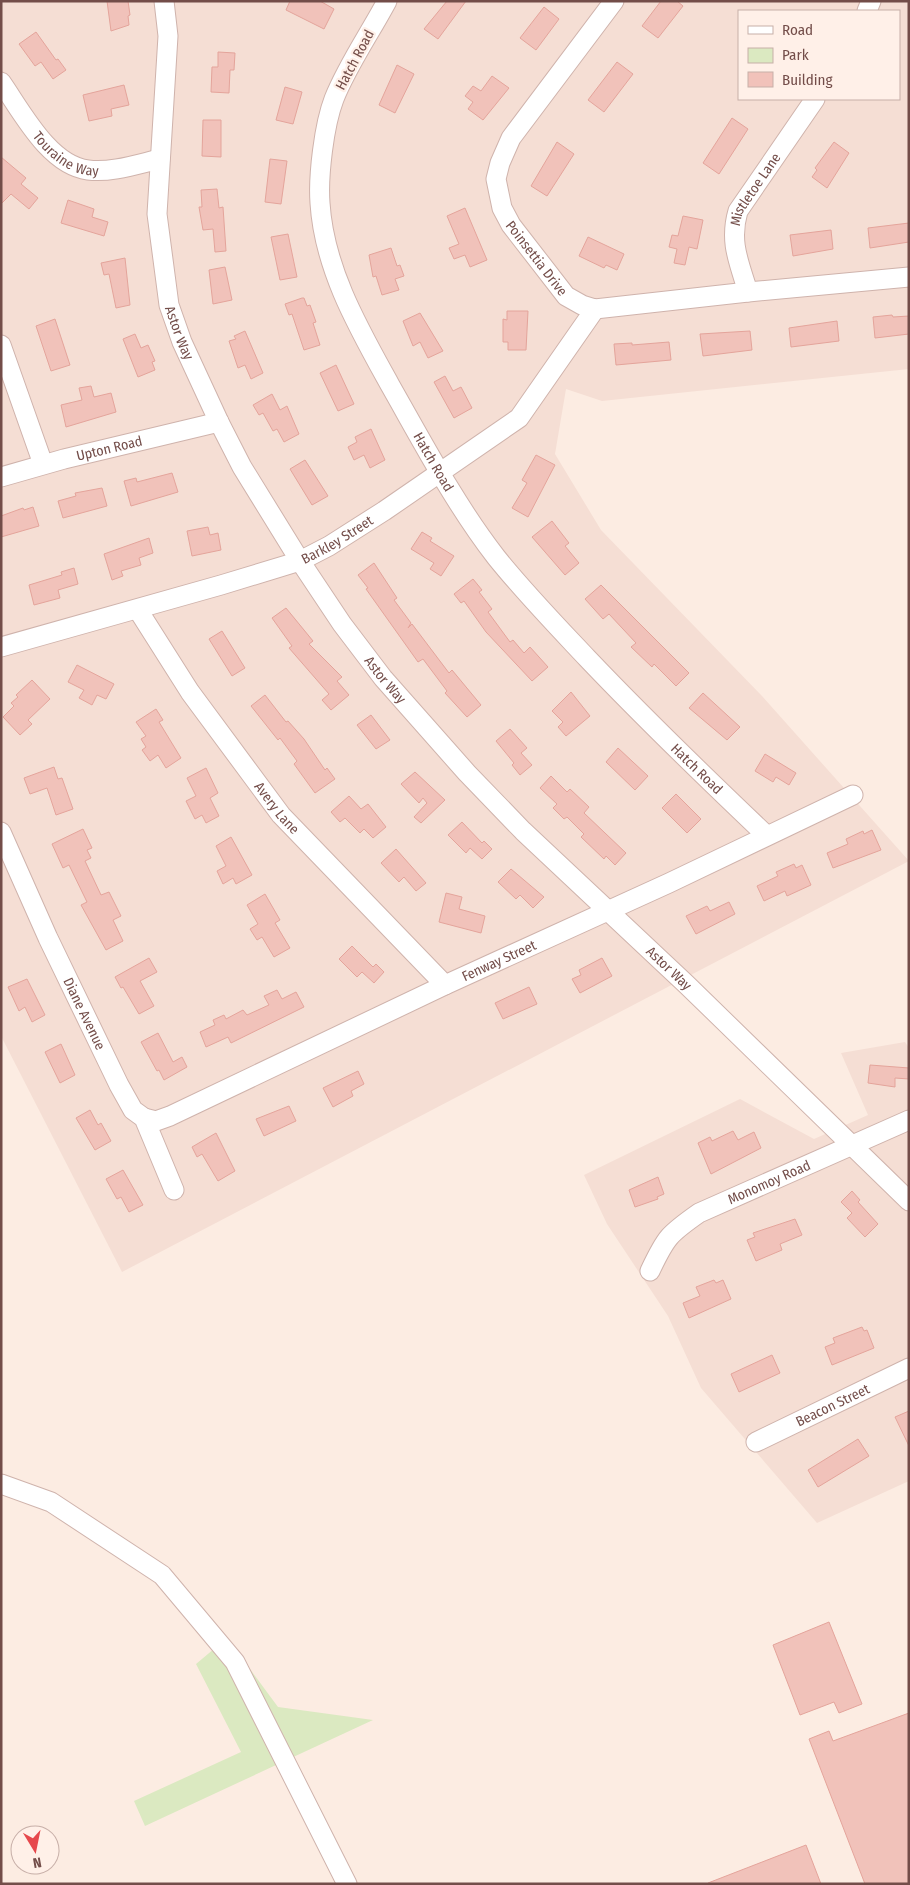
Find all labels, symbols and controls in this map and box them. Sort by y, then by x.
legend [738,10,900,100]
text: Road [782,21,813,39]
street label: Hatch Road [332,27,378,93]
text: Park [782,46,809,64]
text: Building [782,71,833,89]
street label: Touraine Way [29,128,100,179]
street label: Mistletoe Lane [726,149,784,227]
street label: Poinsettia Drive [502,217,571,299]
street label: Astor Way [161,304,198,363]
street label: Hatch Road [410,429,458,494]
street label: Upton Road [75,432,144,464]
street label: Barkley Street [298,512,376,567]
street label: Astor Way [361,653,410,707]
street label: Hatch Road [668,740,726,798]
street label: Avery Lane [251,778,303,838]
street label: Fenway Street [459,936,539,985]
street label: Astor Way [643,943,696,994]
street label: Diane Avenue [60,975,109,1053]
street label: Monomoy Road [725,1156,813,1208]
street label: Beacon Street [793,1380,872,1430]
north arrow [10,1825,60,1875]
text: N [32,1853,43,1871]

